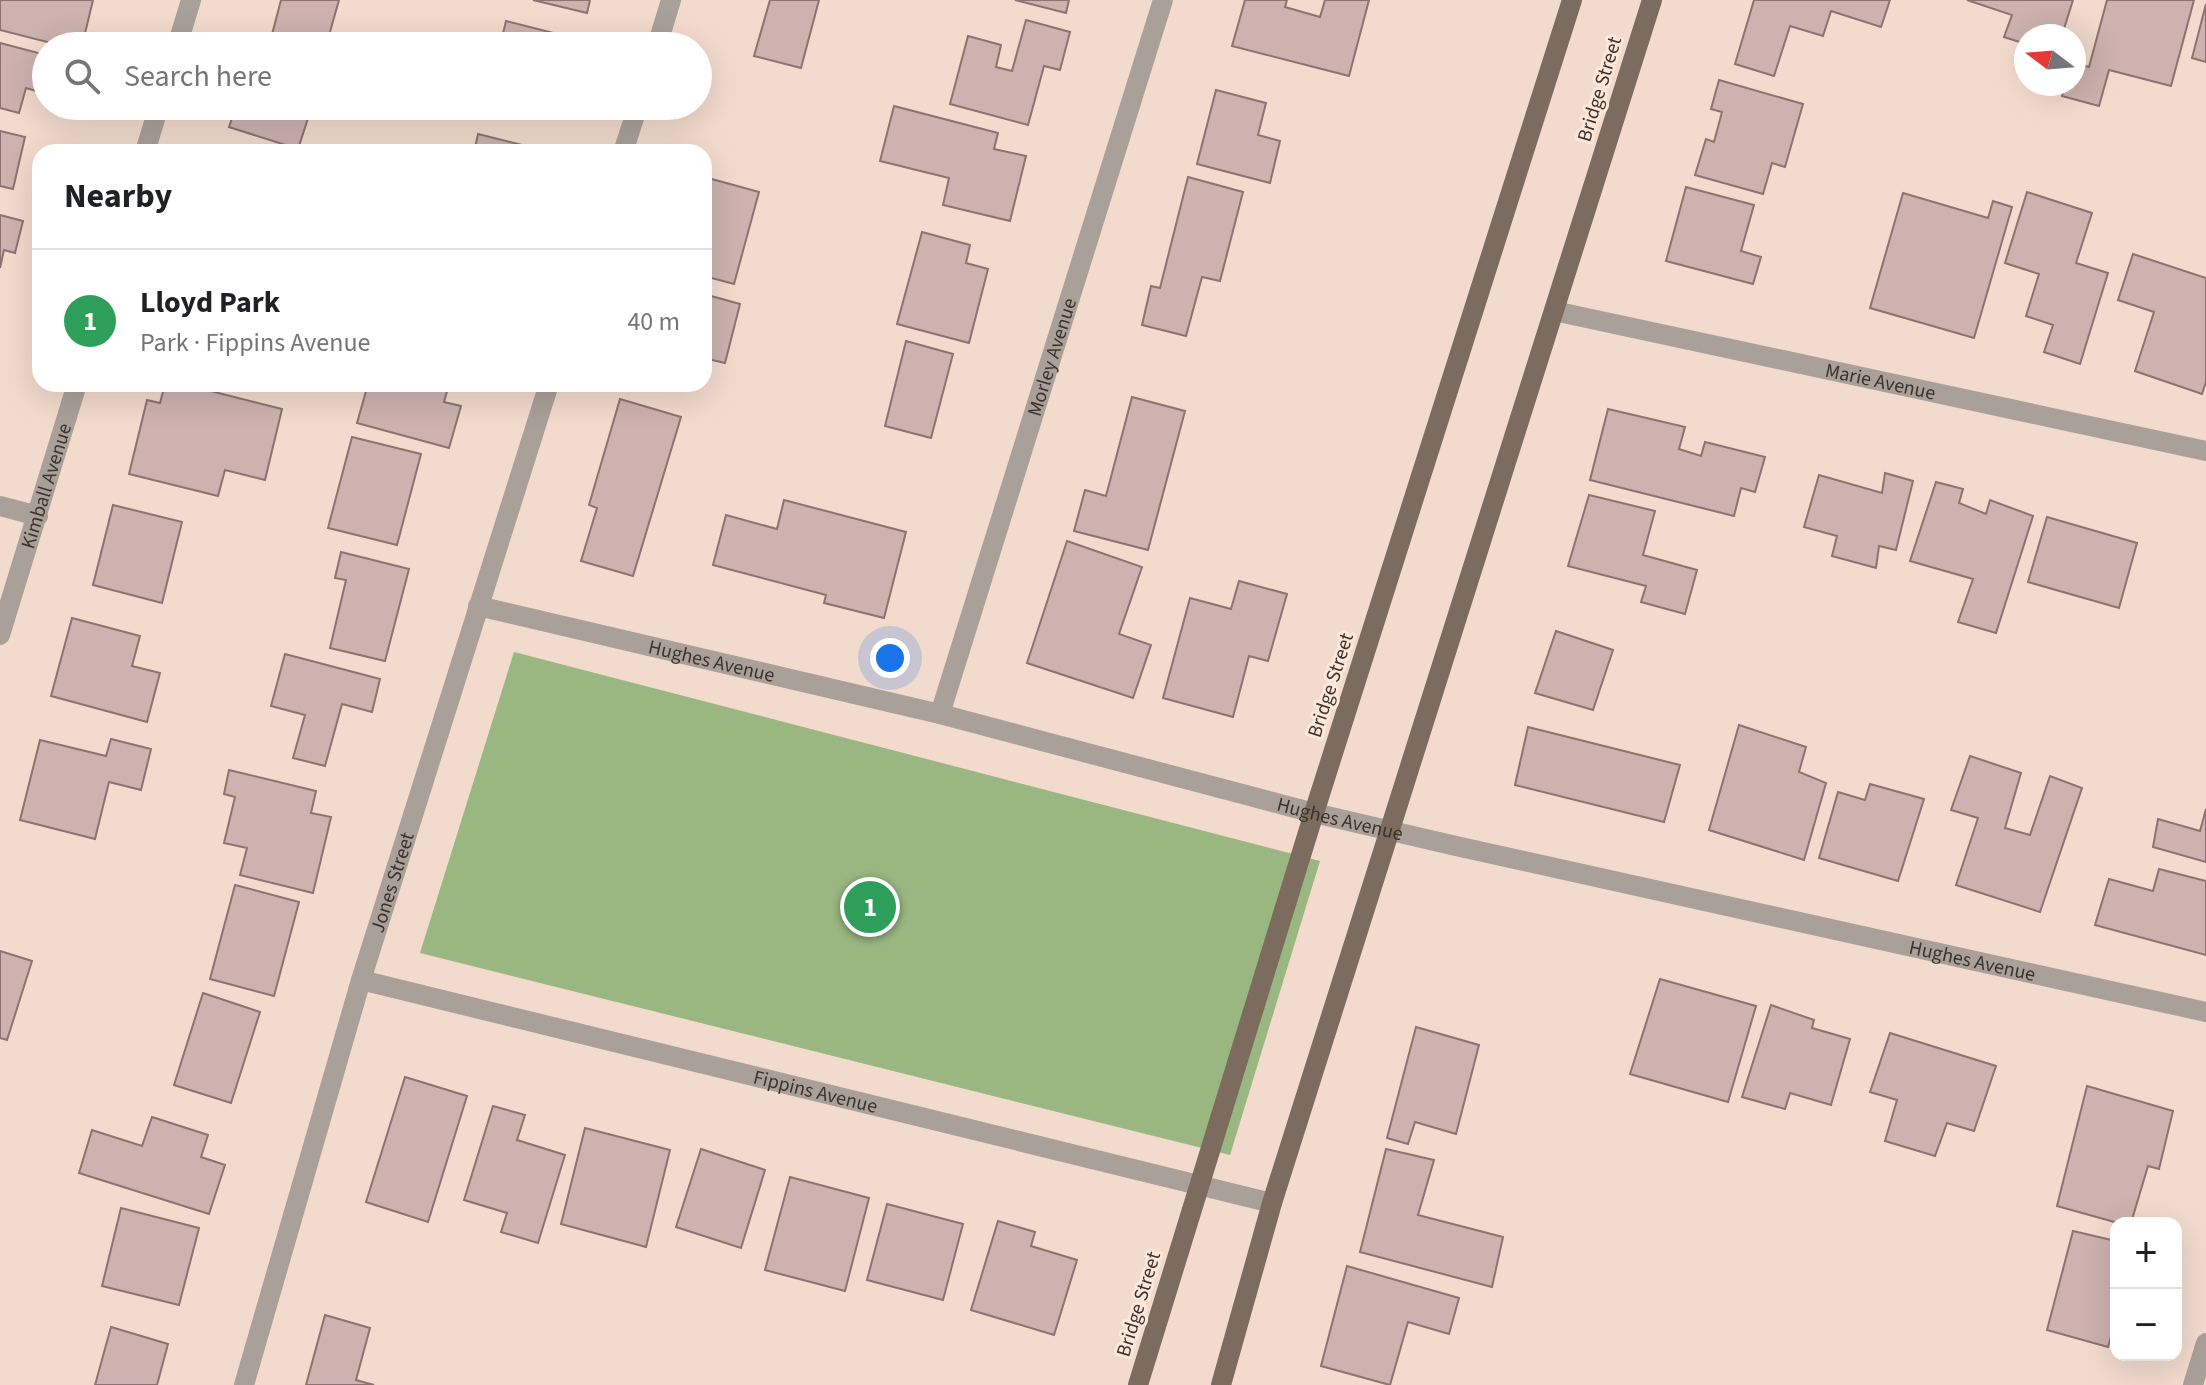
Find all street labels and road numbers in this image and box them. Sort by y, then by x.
street label: Bridge Street [1571,33,1629,145]
street label: Morley Avenue [1021,295,1084,420]
street label: Marie Avenue [1823,357,1938,408]
street label: Kimball Avenue [14,420,79,552]
street label: Bridge Street [1301,629,1361,741]
street label: Hughes Avenue [646,633,778,690]
street label: Hughes Avenue [1274,791,1406,848]
street label: Jones Street [364,829,422,936]
street label: Hughes Avenue [1906,934,2038,989]
street label: Fippins Avenue [750,1064,880,1121]
street label: Bridge Street [1110,1248,1168,1360]

